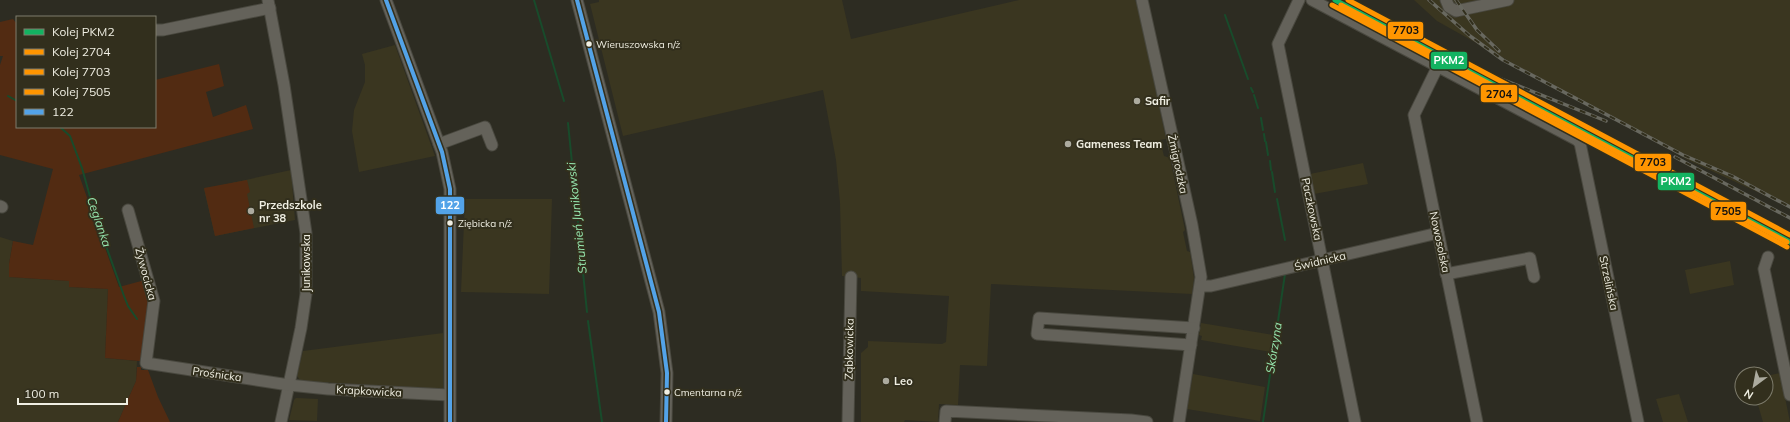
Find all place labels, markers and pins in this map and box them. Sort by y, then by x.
place label: Wieruszowska n/ż [596,38,681,51]
marker: Wieruszowska n/ż [584,39,594,49]
place label: Safir [1145,94,1171,108]
marker: Safir [1132,96,1142,106]
place label: Gameness Team [1076,137,1162,151]
marker: Gameness Team [1063,139,1073,149]
place label: Przedszkole nr 38 [259,198,322,225]
marker: Przedszkole nr 38 [246,206,256,216]
place label: Ziębicka n/ż [458,217,512,230]
marker: Ziębicka n/ż [445,218,455,228]
place label: Leo [894,374,913,388]
marker: Leo [881,376,891,386]
place label: Cmentarna n/ż [674,386,742,399]
marker: Cmentarna n/ż [662,387,672,397]

